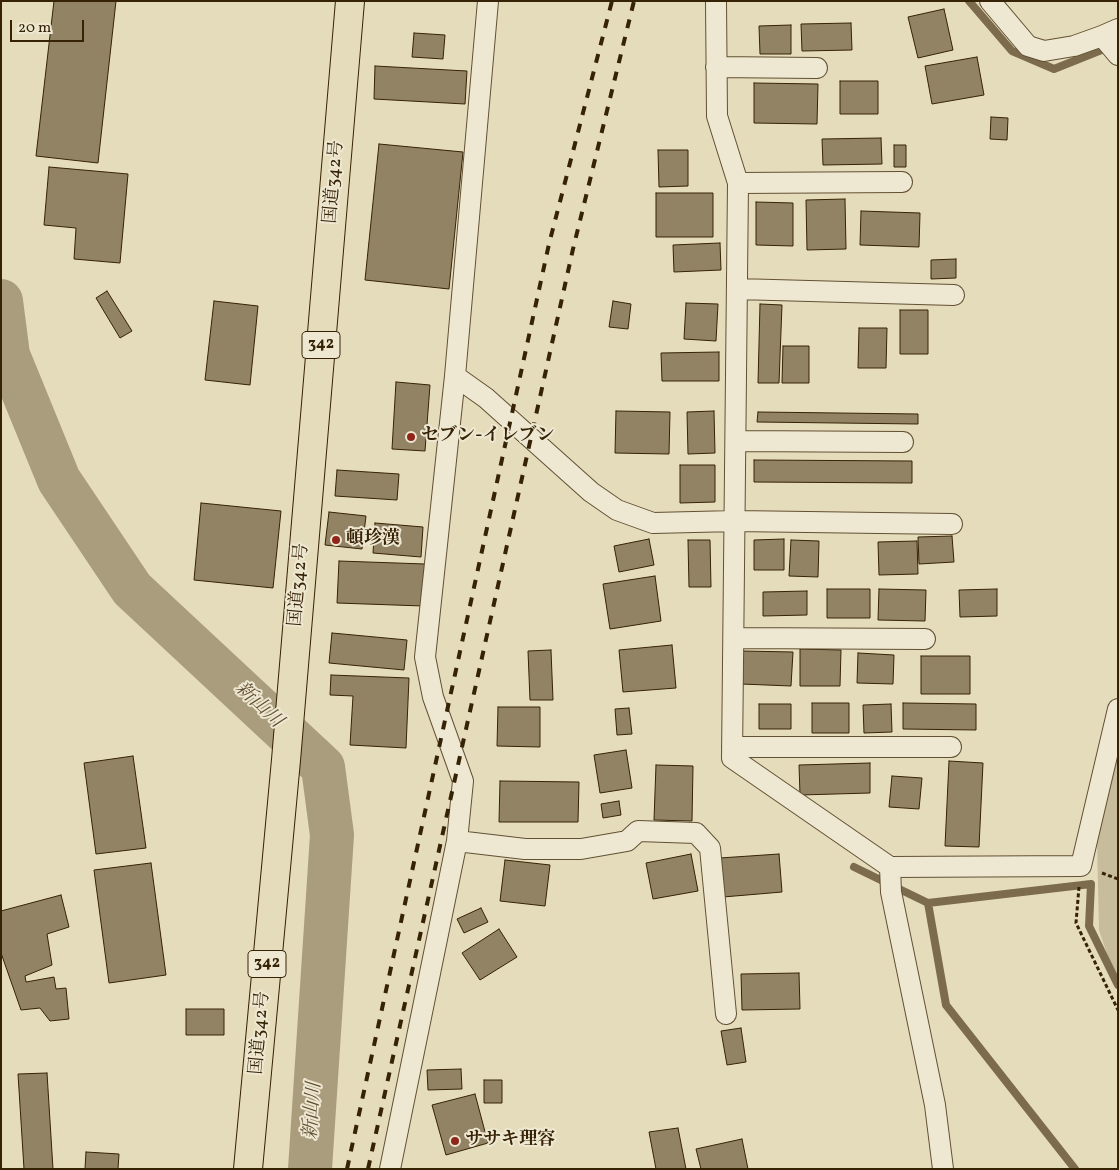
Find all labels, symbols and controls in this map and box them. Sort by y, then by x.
scale bar [12,10,86,42]
text: 20 m [18,18,51,39]
street label: 国道342号 [321,139,349,225]
road number: 342 [302,332,340,358]
place label: セブン-イレブン [421,426,555,448]
marker: セブン-イレブン [405,431,417,443]
place label: 頓珍漢 [346,529,400,551]
marker: 頓珍漢 [330,534,342,546]
street label: 国道342号 [286,542,314,628]
water label: 新山川 [229,678,287,734]
road number: 342 [248,951,286,978]
street label: 国道342号 [247,990,275,1076]
water label: 新山川 [301,1082,327,1140]
place label: ササキ理容 [465,1130,555,1152]
marker: ササキ理容 [449,1135,461,1147]

